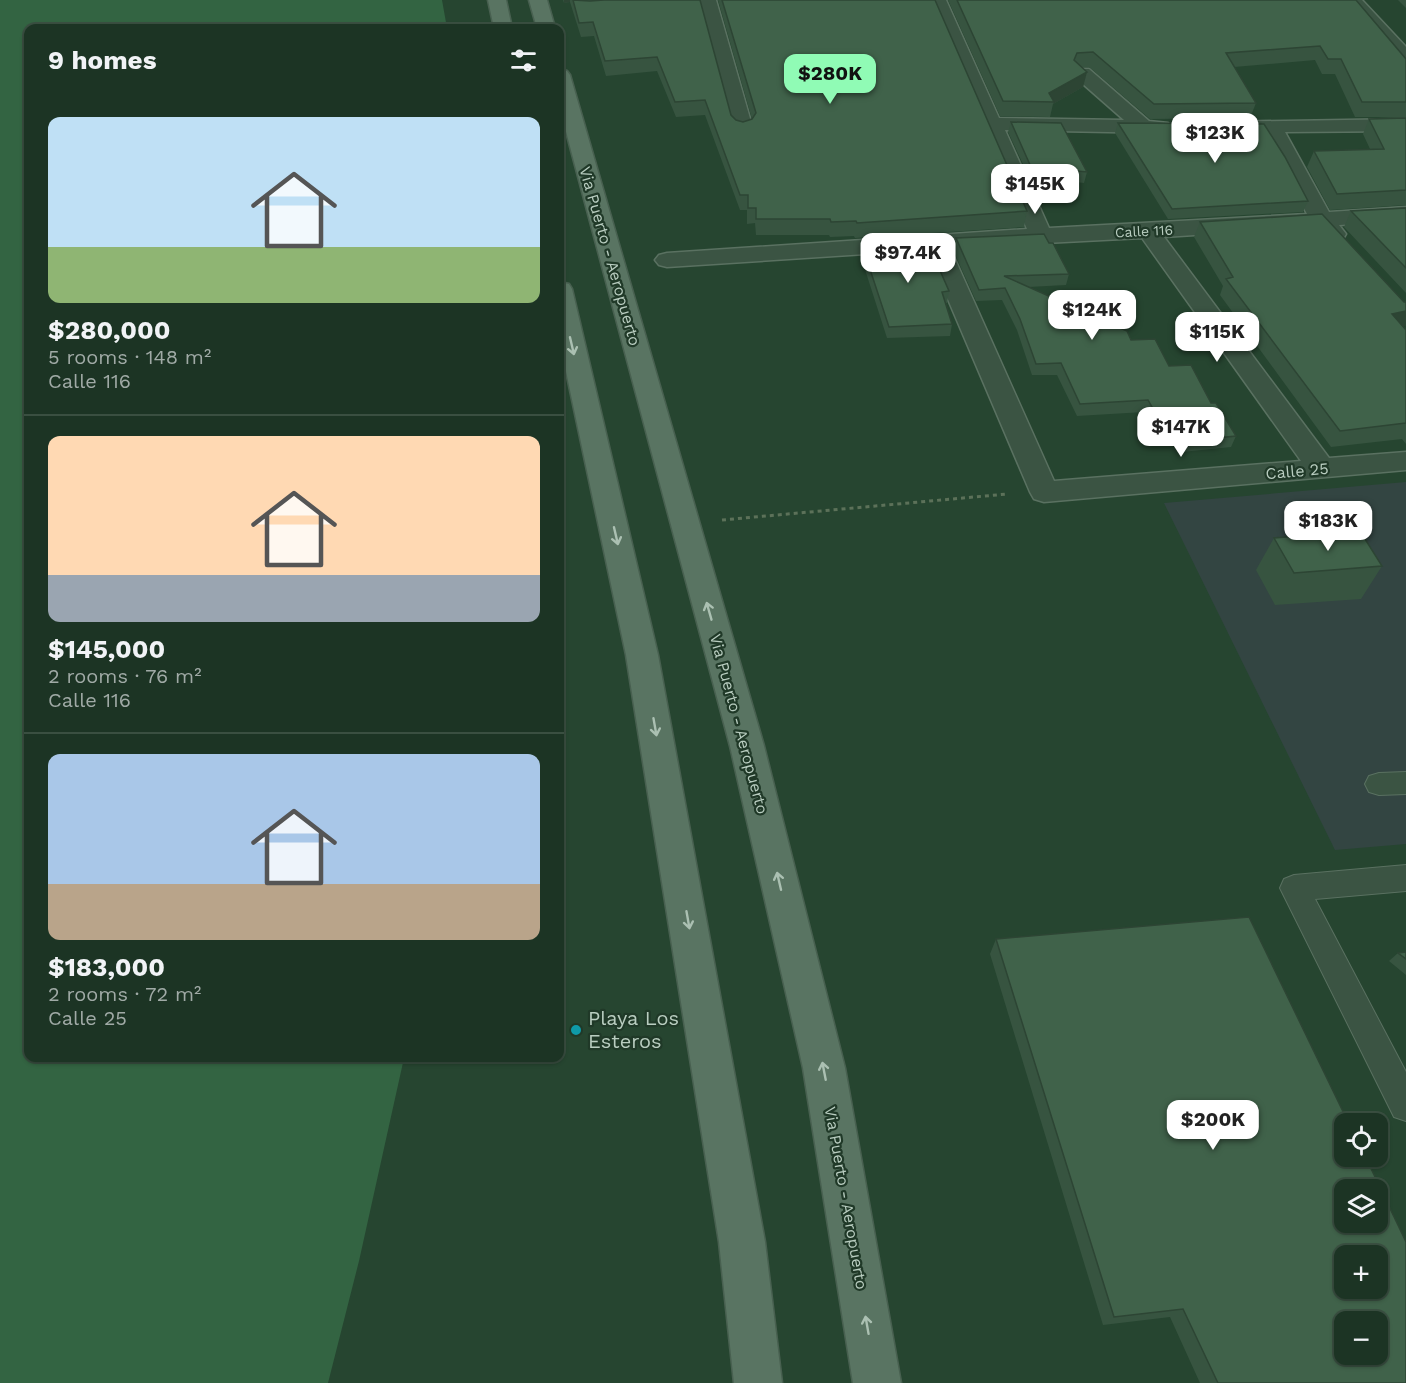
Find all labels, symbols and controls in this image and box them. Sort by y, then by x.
icon: filters [507,44,540,77]
text: 9 homes [48,45,157,75]
pin: $280K [788,54,872,105]
text: $280K [798,61,862,85]
pin: $123K [1173,113,1257,164]
text: $123K [1185,120,1245,144]
icon: home [240,156,348,264]
street label: Via Puerto - Aeropuerto [575,164,645,348]
pin: $145K [993,164,1077,215]
text: $145K [1005,171,1065,195]
street label: Calle 116 [1115,221,1173,241]
pin: $97.4K [859,233,957,284]
text: $97.4K [875,240,941,264]
pin: $124K [1050,290,1134,341]
text: $124K [1062,297,1122,321]
pin: $115K [1175,312,1259,363]
text: $280,000 [48,315,170,345]
text: $115K [1189,319,1245,343]
one-way arrow [567,336,579,355]
text: 5 rooms · 148 m² [48,345,211,369]
text: Calle 116 [48,369,131,393]
pin: $147K [1139,407,1223,458]
text: $147K [1151,414,1211,438]
street label: Calle 25 [1265,459,1329,483]
icon: home [240,475,348,583]
pin: $183K [1286,501,1370,552]
text: $183K [1298,508,1358,532]
one-way arrow [610,527,622,546]
one-way arrow [703,602,714,621]
street label: Via Puerto - Aeropuerto [706,632,772,816]
text: $145,000 [48,634,165,664]
text: 2 rooms · 76 m² [48,664,201,688]
text: Calle 116 [48,688,131,712]
one-way arrow [650,717,661,737]
icon: home [240,793,348,901]
one-way arrow [773,872,784,891]
one-way arrow [682,909,693,929]
text: $183,000 [48,952,165,982]
text: 2 rooms · 72 m² [48,982,201,1006]
text: Calle 25 [48,1006,127,1030]
place label: Playa Los Esteros [588,1006,679,1053]
marker: Playa Los Esteros [569,1023,583,1037]
one-way arrow [818,1062,829,1081]
pin: $200K [1171,1100,1255,1151]
street label: Via Puerto - Aeropuerto [821,1105,871,1291]
text: $200K [1181,1107,1245,1131]
map controls [1334,1113,1388,1365]
button: locate [1334,1113,1388,1167]
button: layers [1334,1179,1388,1233]
button: + [1334,1245,1388,1299]
button: − [1334,1311,1388,1365]
one-way arrow [862,1316,873,1336]

